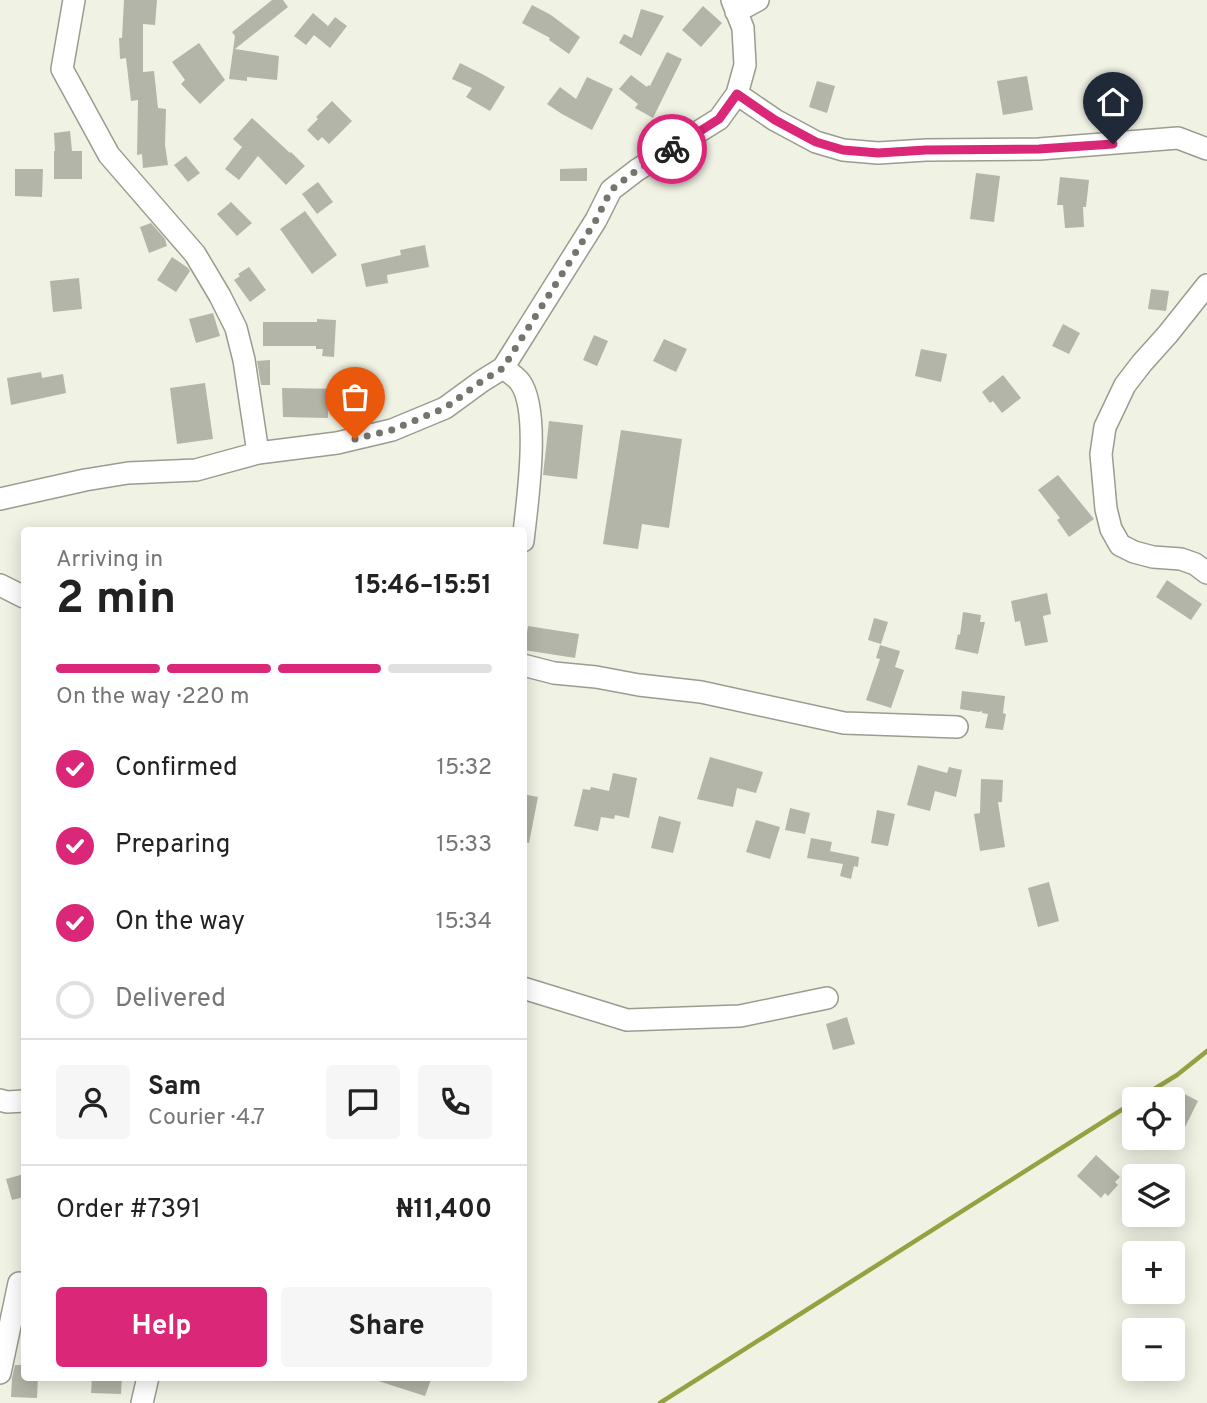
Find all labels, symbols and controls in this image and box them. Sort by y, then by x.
pin [1083,72,1143,144]
icon: home [1094,83,1132,121]
courier [637,114,707,184]
icon: bike [653,130,691,168]
pin [325,367,385,439]
icon: bag [336,378,374,416]
text: Arriving in [56,546,163,575]
text: 15:46–15:51 [355,570,492,603]
text: 2 min [56,571,176,630]
text: On the way · 220 m [56,683,250,712]
icon: check [56,750,94,788]
text: Confirmed [115,752,238,785]
text: 15:32 [437,754,492,783]
icon: check [56,827,94,865]
text: Preparing [115,829,230,862]
text: 15:33 [436,831,492,860]
icon: check [56,904,94,942]
text: On the way [115,906,245,939]
text: 15:34 [436,908,492,937]
text: Delivered [115,983,226,1016]
button: person [56,1065,130,1139]
button: chat [326,1065,400,1139]
button: phone [418,1065,492,1139]
text: Sam [148,1071,201,1104]
map controls [1122,1087,1185,1381]
button: locate [1122,1087,1185,1150]
text: Courier · 4.7 [148,1104,265,1133]
button: layers [1122,1164,1185,1227]
text: Order #7391 [56,1194,201,1227]
text: ₦11,400 [396,1194,492,1227]
button: + [1122,1241,1185,1304]
button: Help [56,1287,267,1367]
button: Share [281,1287,492,1367]
button: − [1122,1318,1185,1381]

